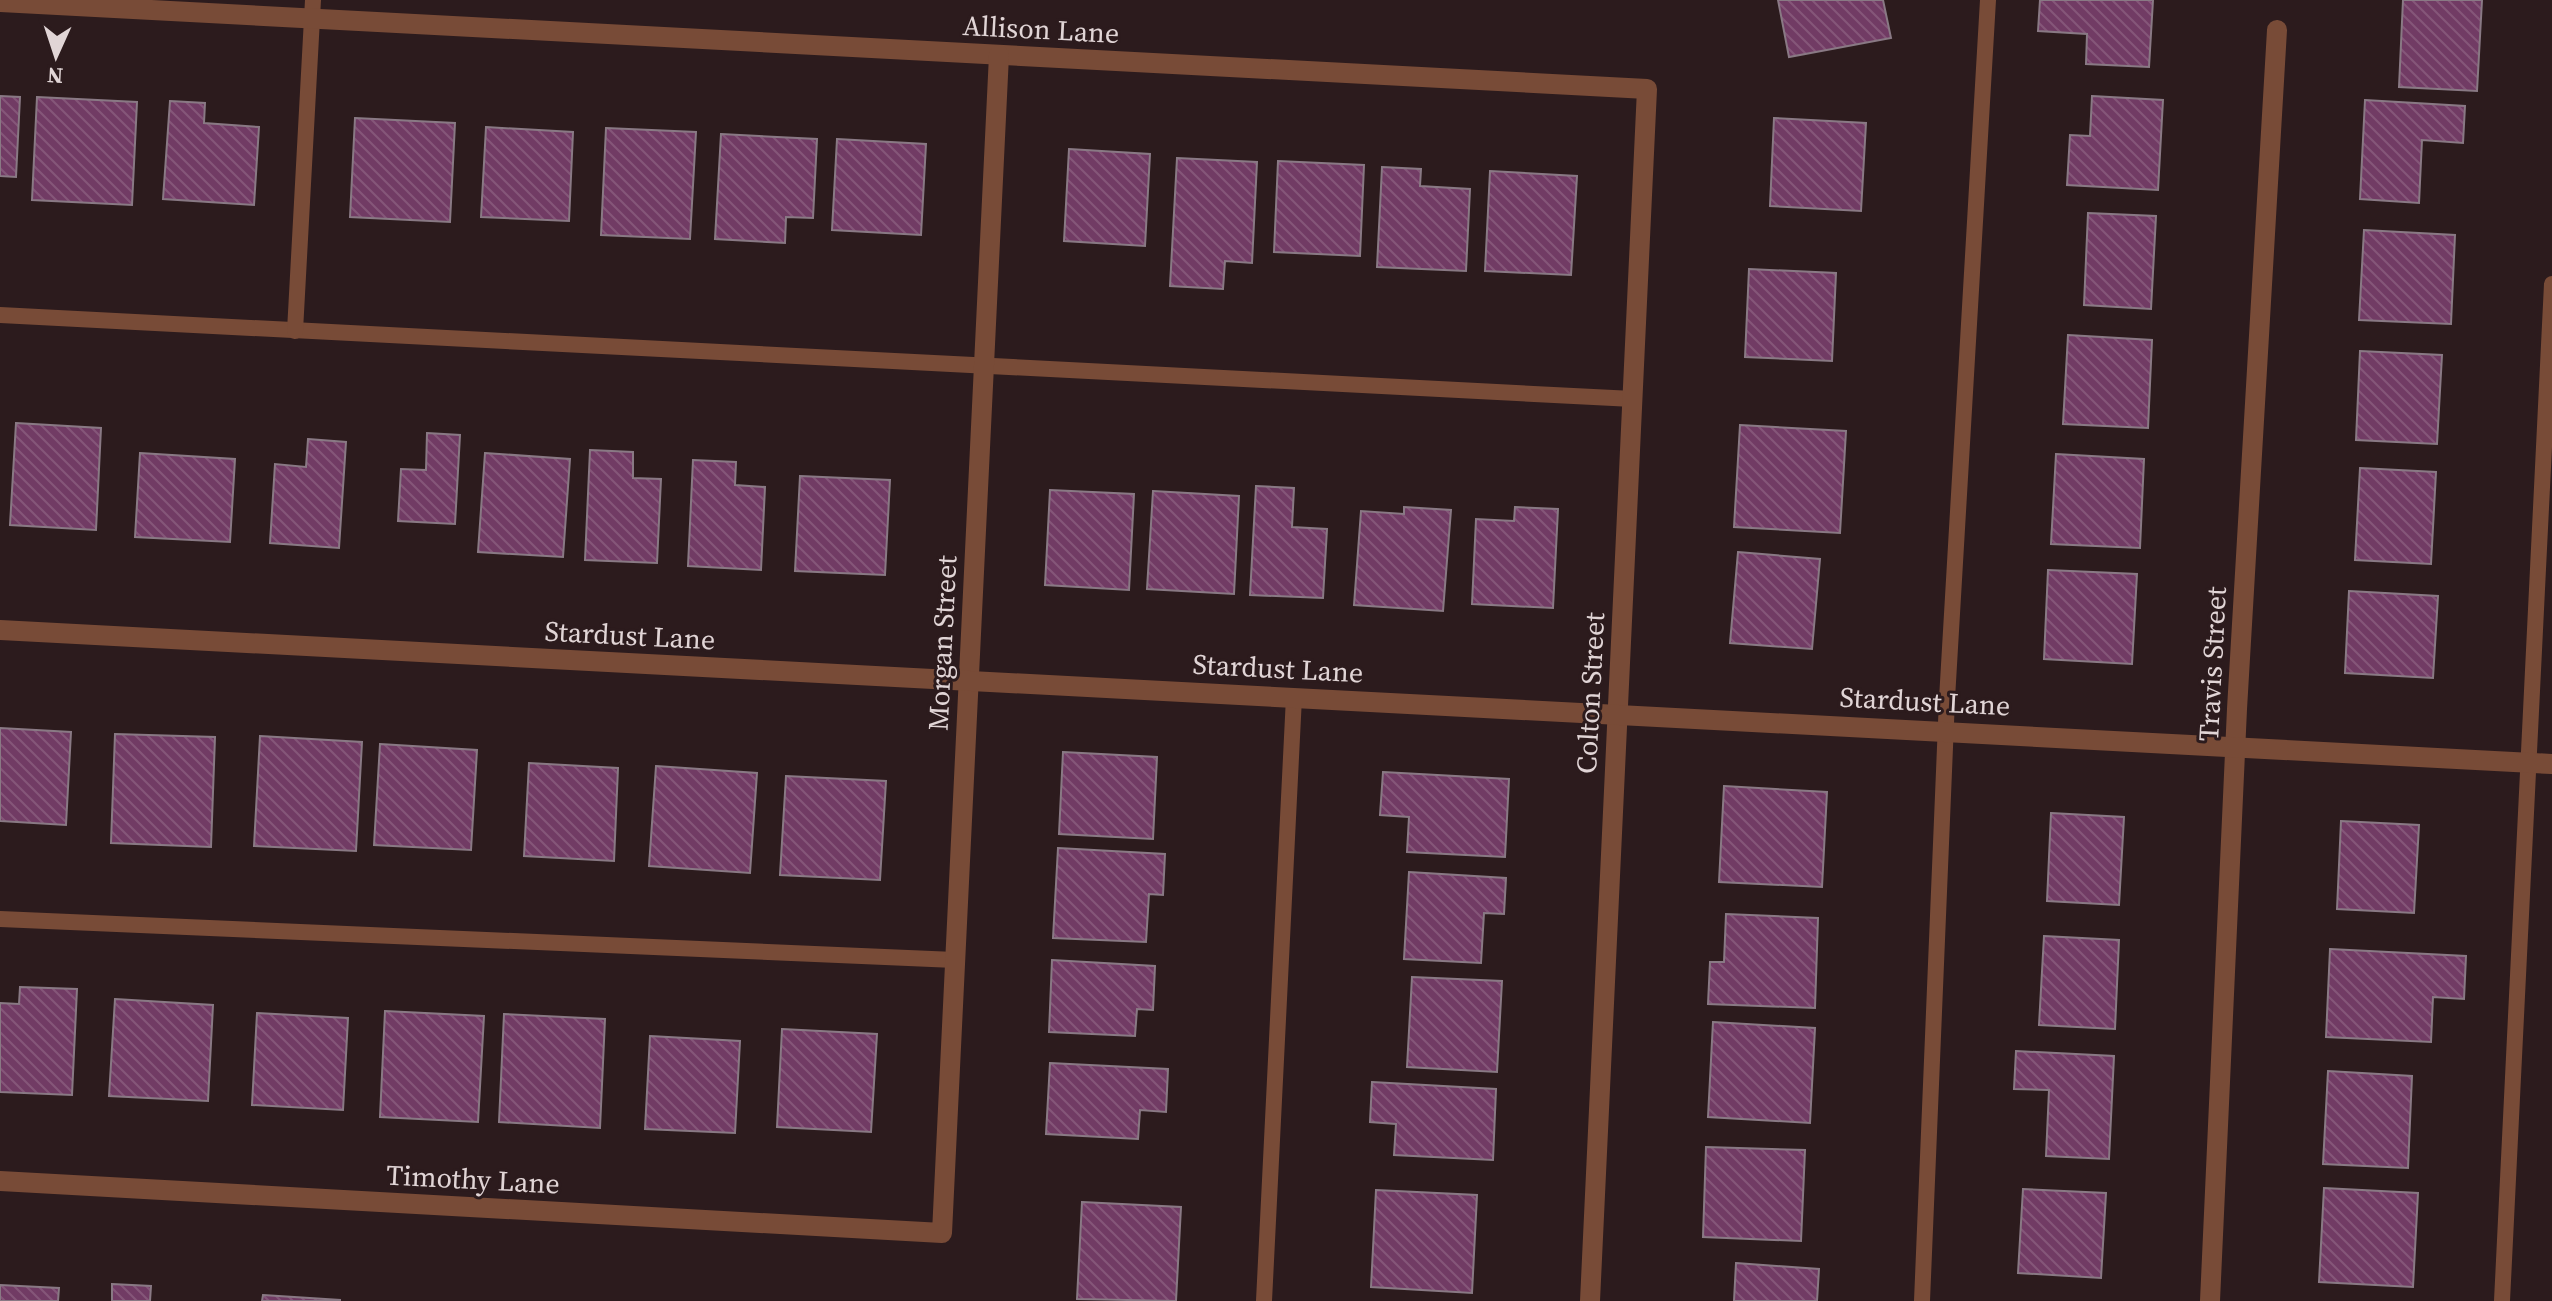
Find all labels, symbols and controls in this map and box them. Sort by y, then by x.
street label: Allison Lane [962,6,1120,52]
north arrow [16,16,96,96]
text: N [46,61,64,91]
street label: Morgan Street [918,553,966,732]
street label: Travis Street [2189,585,2235,742]
street label: Colton Street [1567,610,1613,775]
street label: Stardust Lane [544,612,716,658]
street label: Stardust Lane [1192,645,1364,691]
street label: Stardust Lane [1839,678,2011,724]
street label: Timothy Lane [385,1155,561,1203]

